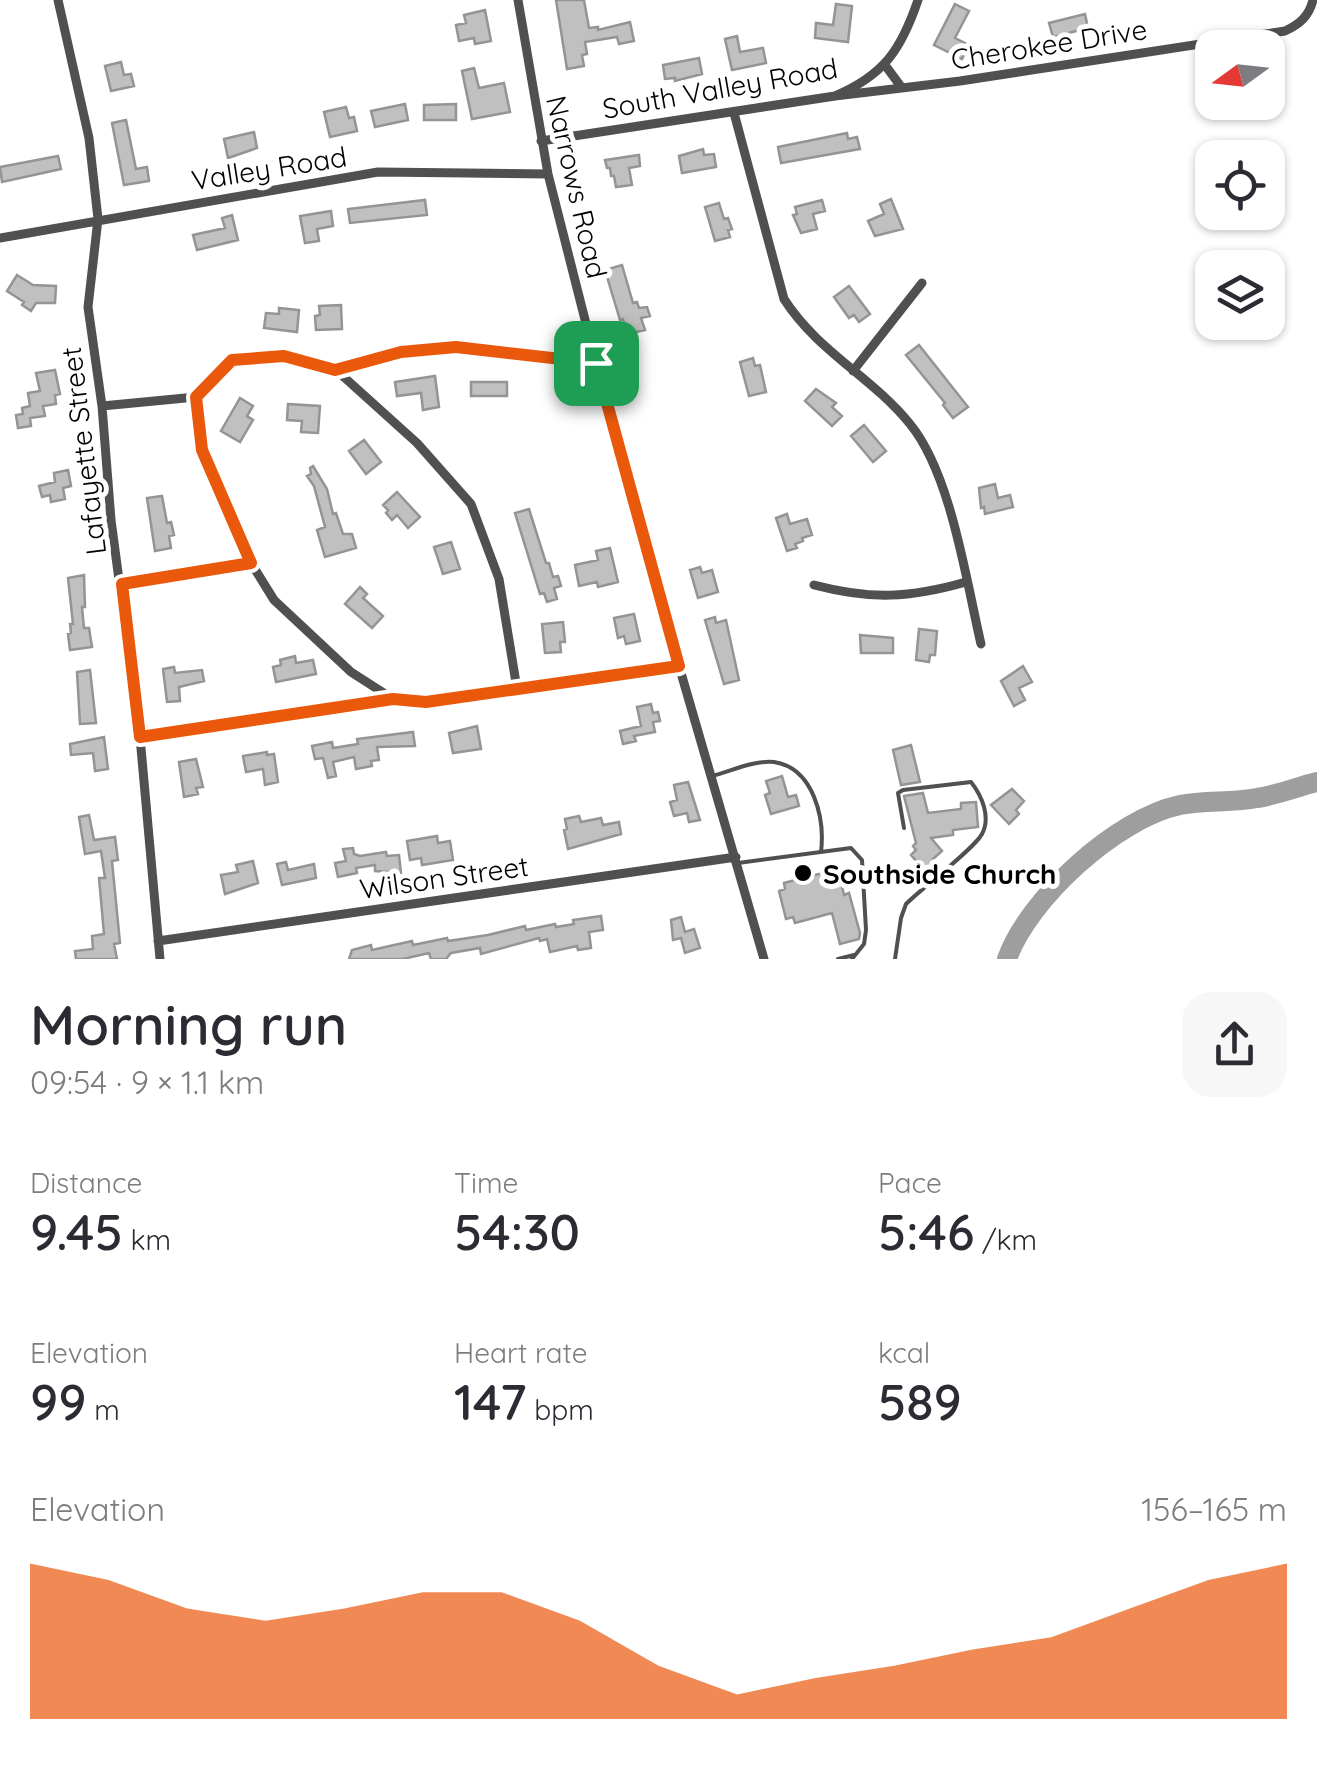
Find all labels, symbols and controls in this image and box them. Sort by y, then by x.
street label: Cherokee Drive [948,11,1150,77]
north arrow [1195,30,1285,120]
map controls [1195,30,1285,340]
street label: South Valley Road [600,50,840,126]
street label: Narrows Road [539,92,615,282]
street label: Valley Road [189,138,349,198]
button: locate [1195,140,1285,230]
button: layers [1195,250,1285,340]
pin [554,321,639,406]
icon: arrive [569,336,624,391]
street label: Lafayette Street [53,345,113,557]
street label: Wilson Street [357,848,531,906]
place label: Southside Church [823,856,1056,891]
marker: Southside Church [792,862,814,884]
text: Morning run [30,990,347,1059]
button: share [1182,992,1287,1097]
text: 09:54 · 9 × 1.1 km [30,1062,264,1102]
text: Distance [30,1165,142,1200]
text: Time [454,1165,518,1200]
text: Pace [878,1165,942,1200]
text: 9.45 [30,1200,123,1263]
text: 54:30 [454,1200,580,1263]
text: 5:46 [878,1200,974,1263]
text: km [123,1222,171,1257]
text: /km [974,1222,1037,1257]
text: Elevation [30,1335,148,1370]
text: Heart rate [454,1335,588,1370]
text: kcal [878,1335,930,1370]
text: 99 [30,1370,87,1433]
text: 147 [454,1370,527,1433]
text: 589 [878,1370,962,1433]
text: m [87,1392,120,1427]
text: bpm [527,1392,594,1427]
text: Elevation [30,1489,165,1529]
text: 156–165 m [1141,1489,1287,1529]

